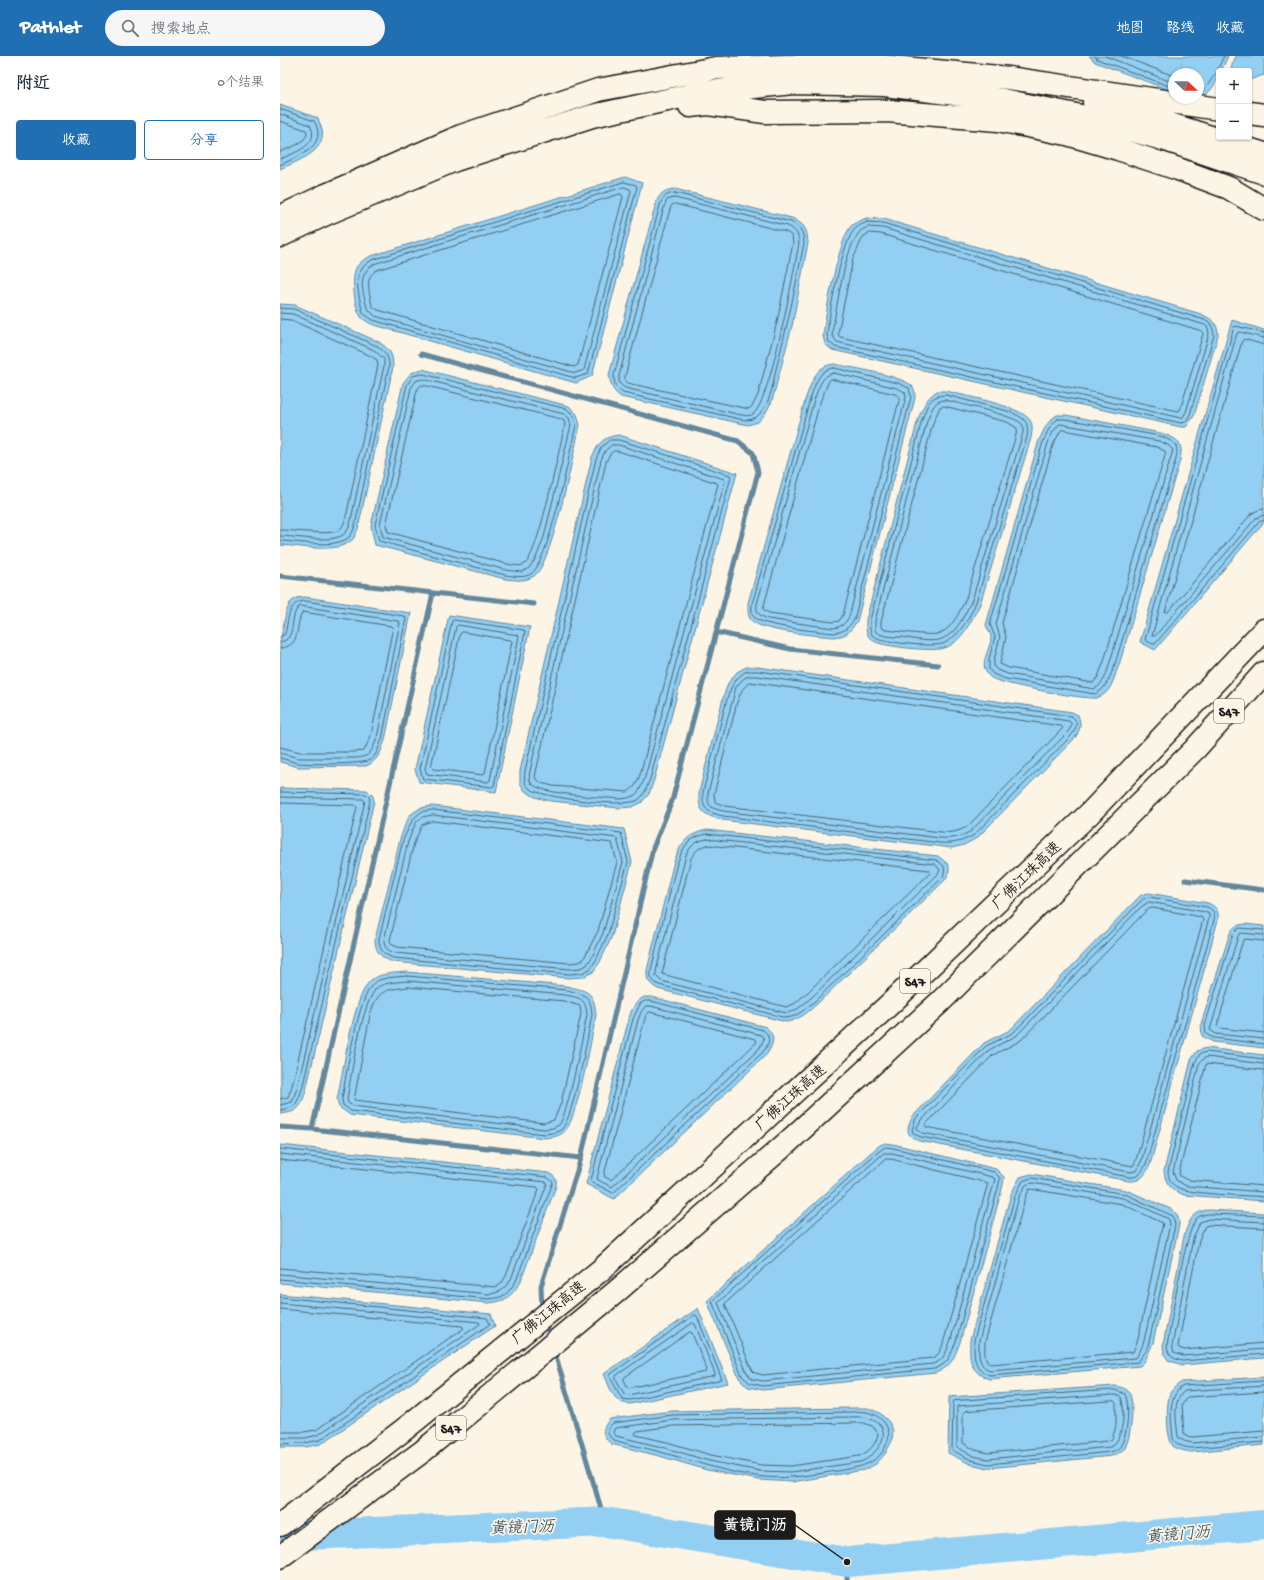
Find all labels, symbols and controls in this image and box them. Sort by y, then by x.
search box [105,10,385,46]
text: Pathlet [20,17,81,40]
icon: search [119,17,141,39]
text: 搜索地点 [151,21,211,39]
text: 地图 [1116,21,1144,38]
text: 路线 [1166,21,1194,38]
text: 收藏 [1216,21,1244,38]
north arrow [1168,68,1204,104]
map controls [1216,68,1252,140]
button: + [1216,68,1252,104]
text: 附近 [16,75,50,95]
text: 0个结果 [218,76,264,91]
button: − [1216,104,1252,140]
button: 收藏 [16,120,136,160]
button: 分享 [144,120,264,160]
road number: S47 [1214,699,1244,723]
street label: 广佛江珠高速 [988,838,1066,914]
road number: S47 [900,969,930,993]
street label: 广佛江珠高速 [751,1061,831,1135]
street label: 广佛江珠高速 [508,1277,590,1349]
road number: S47 [436,1416,466,1440]
callout: 黄镜门沥 [715,1511,795,1539]
text: 黄镜门沥 [723,1516,787,1537]
water label: 黄镜门沥 [490,1517,556,1540]
water label: 黄镜门沥 [1145,1522,1213,1549]

